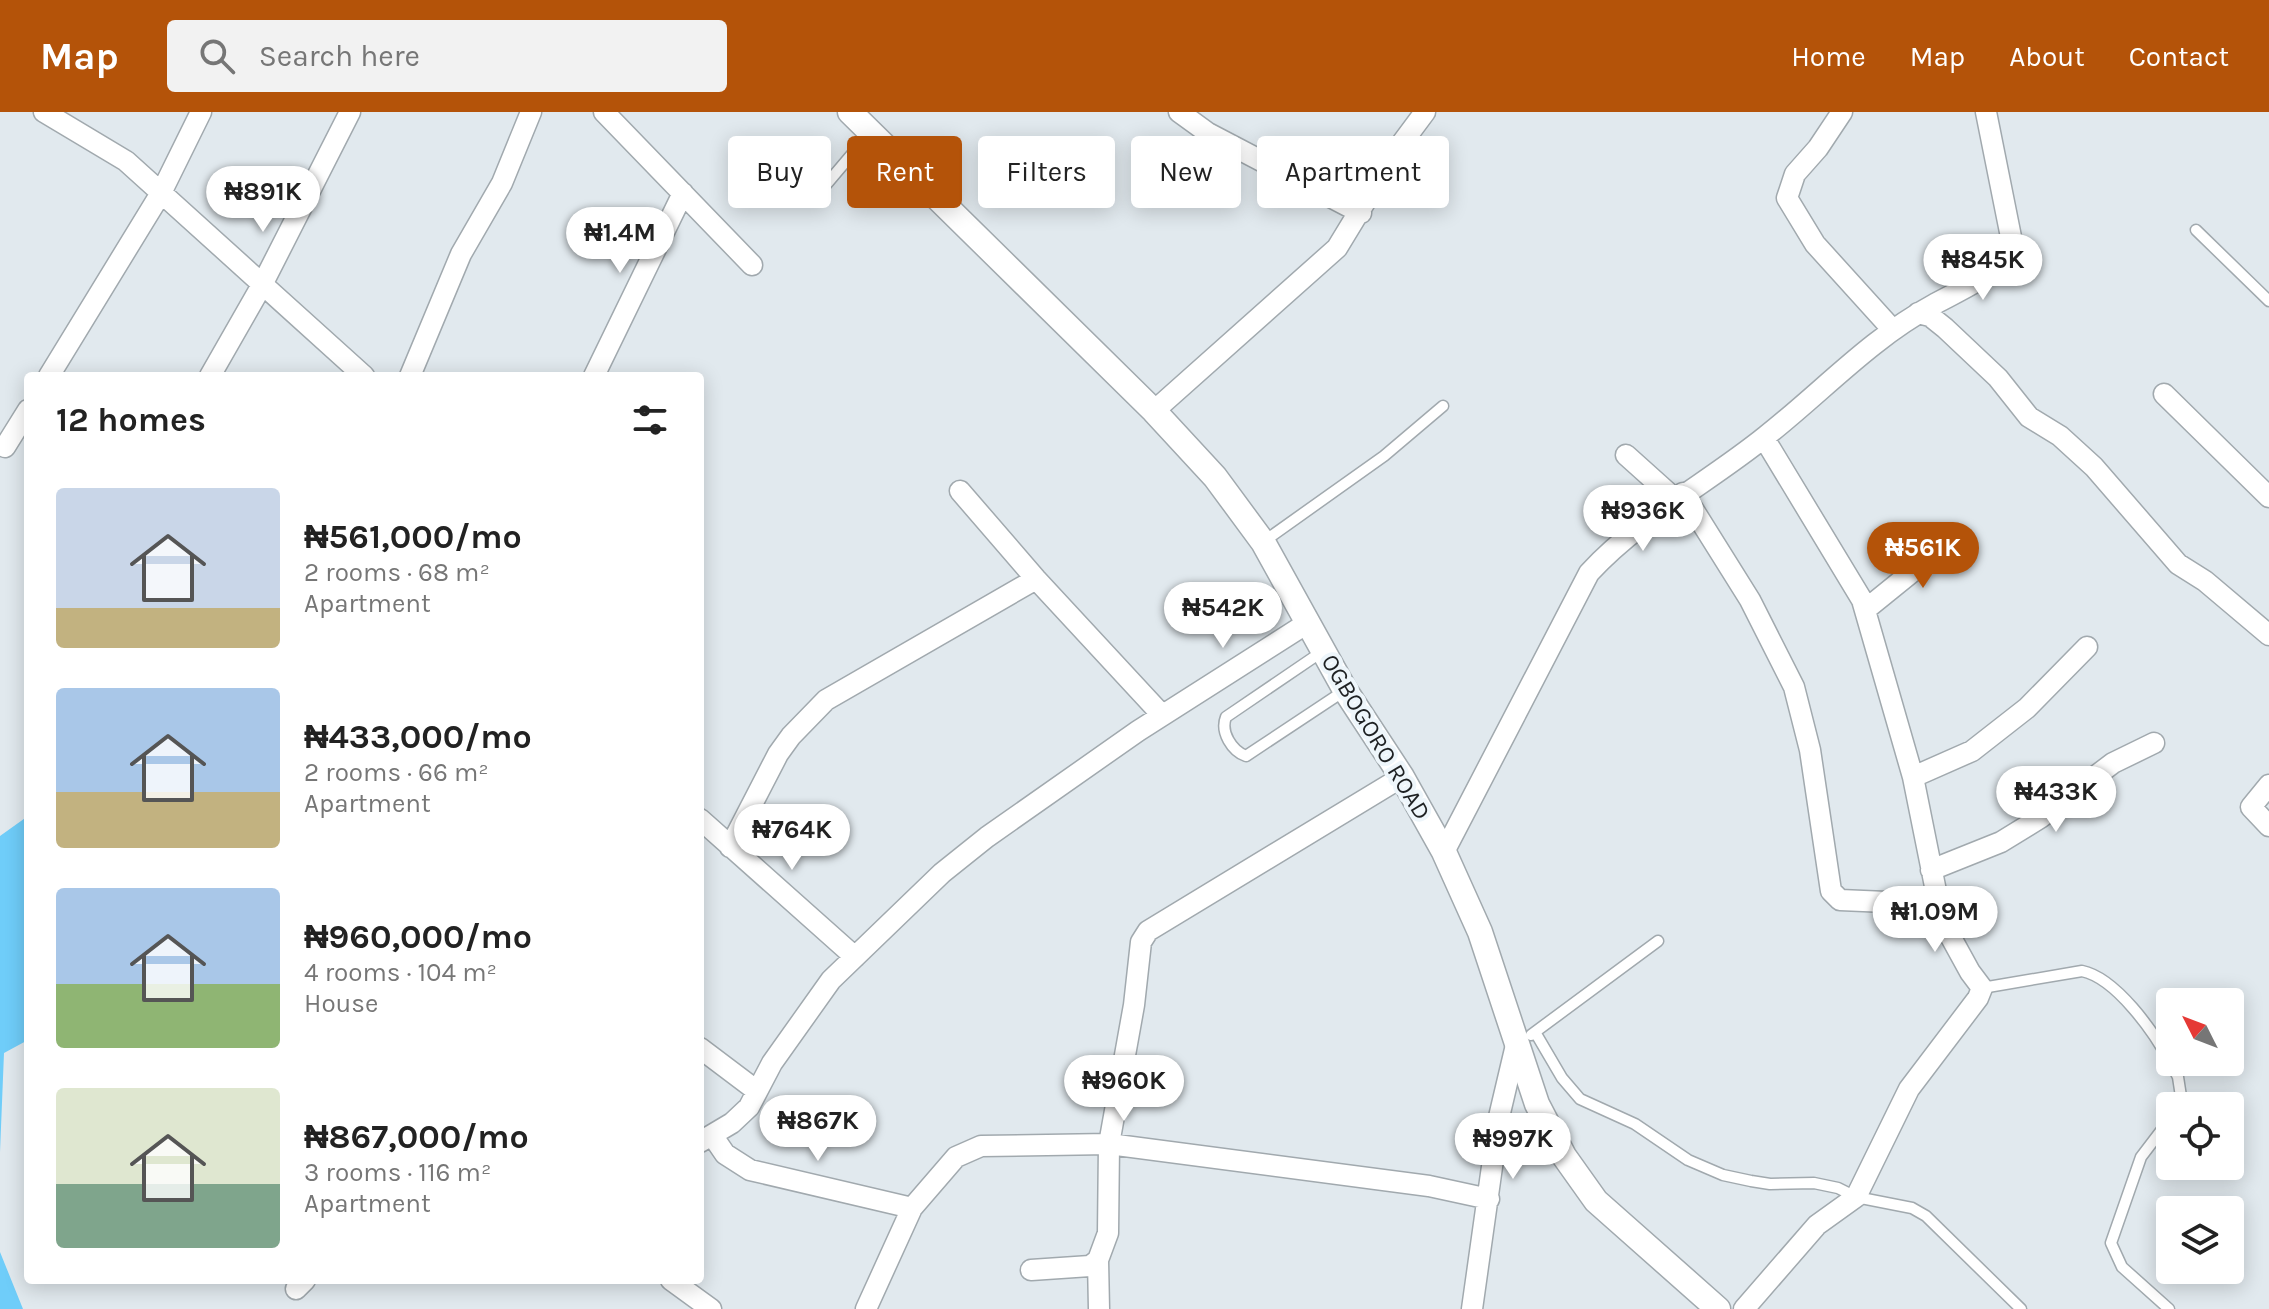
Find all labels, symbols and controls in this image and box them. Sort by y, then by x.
search box [167,20,727,92]
text: Map [40,34,119,79]
icon: search [195,34,239,78]
text: Search here [259,38,420,74]
text: Home [1791,40,1866,73]
text: Map [1910,40,1965,73]
text: About [2009,40,2085,73]
text: Contact [2129,40,2229,73]
chip: Buy [728,136,831,208]
chip: Rent [847,136,962,208]
chip: Filters [978,136,1115,208]
chip: New [1131,136,1241,208]
chip: Apartment [1257,136,1449,208]
pin: ₦891K [207,166,319,234]
text: ₦891K [224,176,302,207]
pin: ₦1.4M [564,207,676,275]
text: ₦1.4M [584,217,656,248]
pin: ₦845K [1927,234,2039,302]
text: ₦845K [1941,244,2025,275]
icon: filters [628,398,672,442]
text: 12 homes [56,400,206,440]
pin: ₦936K [1587,485,1699,553]
text: ₦936K [1601,495,1685,526]
text: ₦561,000/mo [304,517,522,557]
icon: home [120,520,216,616]
pin: ₦561K [1867,522,1979,590]
text: ₦561K [1885,532,1961,563]
text: 2 rooms · 68 m² [304,557,490,588]
pin: ₦542K [1167,582,1279,650]
text: Apartment [304,588,431,619]
text: ₦542K [1182,592,1264,623]
street label: OGBOGORO ROAD [1316,649,1436,825]
text: ₦433,000/mo [304,717,532,757]
icon: home [120,720,216,816]
text: 2 rooms · 66 m² [304,757,489,788]
pin: ₦433K [2000,766,2112,834]
text: ₦433K [2014,776,2098,807]
text: Apartment [304,788,431,819]
pin: ₦764K [736,804,848,872]
text: ₦764K [752,814,832,845]
pin: ₦1.09M [1870,886,2000,954]
text: ₦1.09M [1891,896,1979,927]
text: ₦960,000/mo [304,917,532,957]
icon: home [120,920,216,1016]
text: 4 rooms · 104 m² [304,957,497,988]
text: House [304,988,378,1019]
north arrow [2156,988,2244,1076]
map controls [2156,988,2244,1284]
pin: ₦960K [1068,1055,1180,1123]
text: ₦960K [1082,1065,1166,1096]
button: locate [2156,1092,2244,1180]
pin: ₦867K [762,1095,874,1163]
text: ₦867K [777,1105,859,1136]
pin: ₦997K [1457,1113,1569,1181]
text: ₦867,000/mo [304,1117,529,1157]
icon: home [120,1120,216,1216]
text: ₦997K [1473,1123,1553,1154]
text: 3 rooms · 116 m² [304,1157,491,1188]
text: Apartment [304,1188,431,1219]
button: layers [2156,1196,2244,1284]

